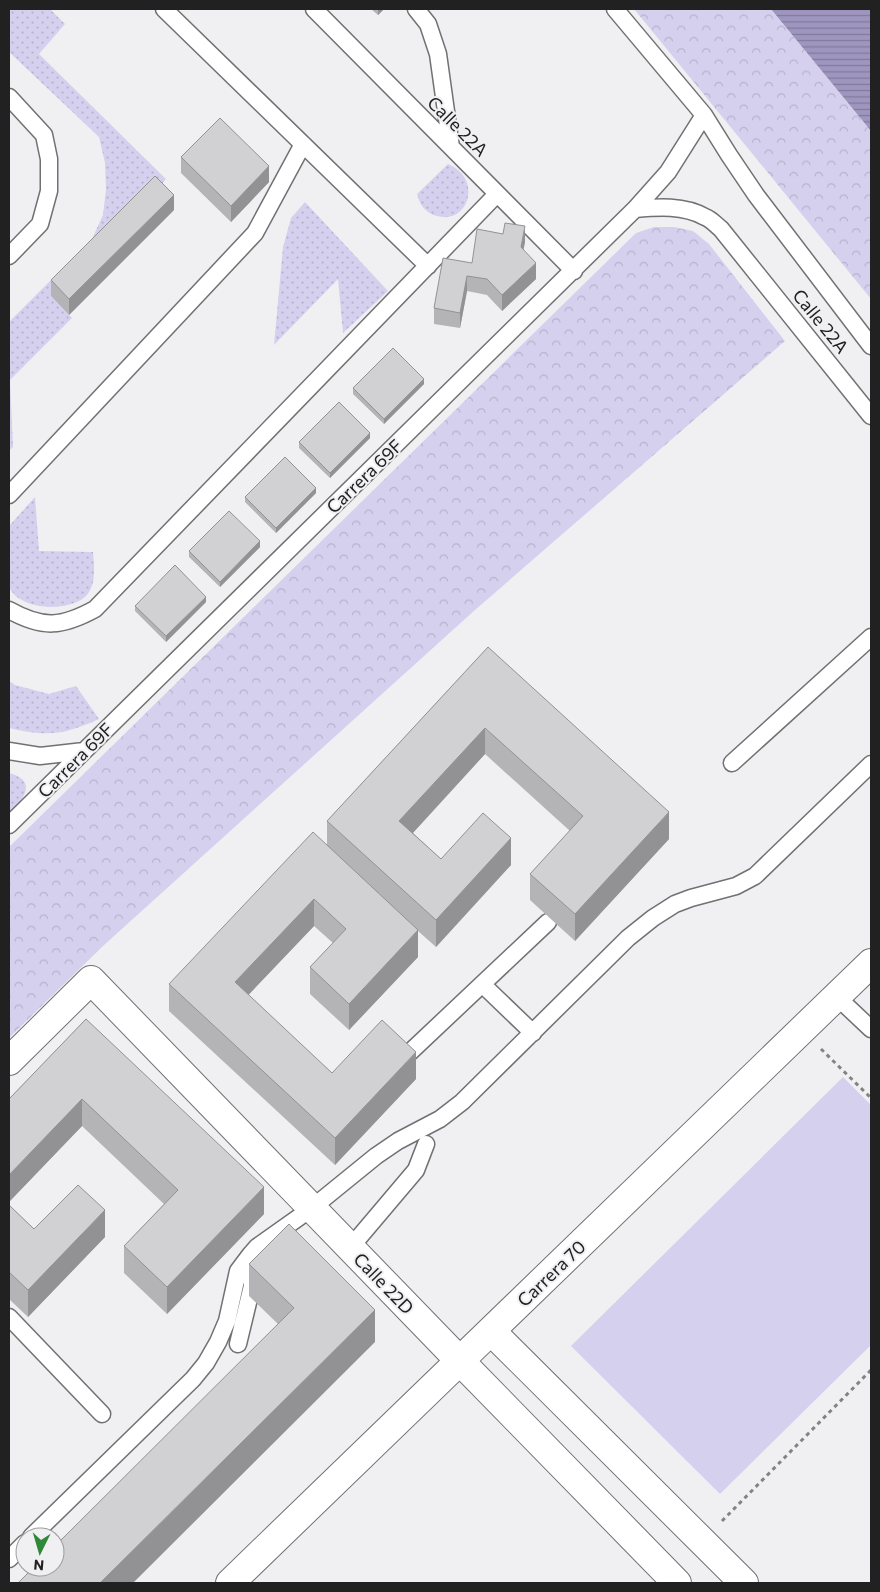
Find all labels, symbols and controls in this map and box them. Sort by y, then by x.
street label: Calle 22A [423,91,493,161]
street label: Calle 22A [788,284,854,358]
street label: Carrera 69F [321,434,407,518]
street label: Carrera 69F [33,718,117,802]
street label: Carrera 70 [512,1235,590,1311]
street label: Calle 22D [349,1248,419,1318]
north arrow [15,1527,65,1577]
text: N [33,1557,45,1574]

